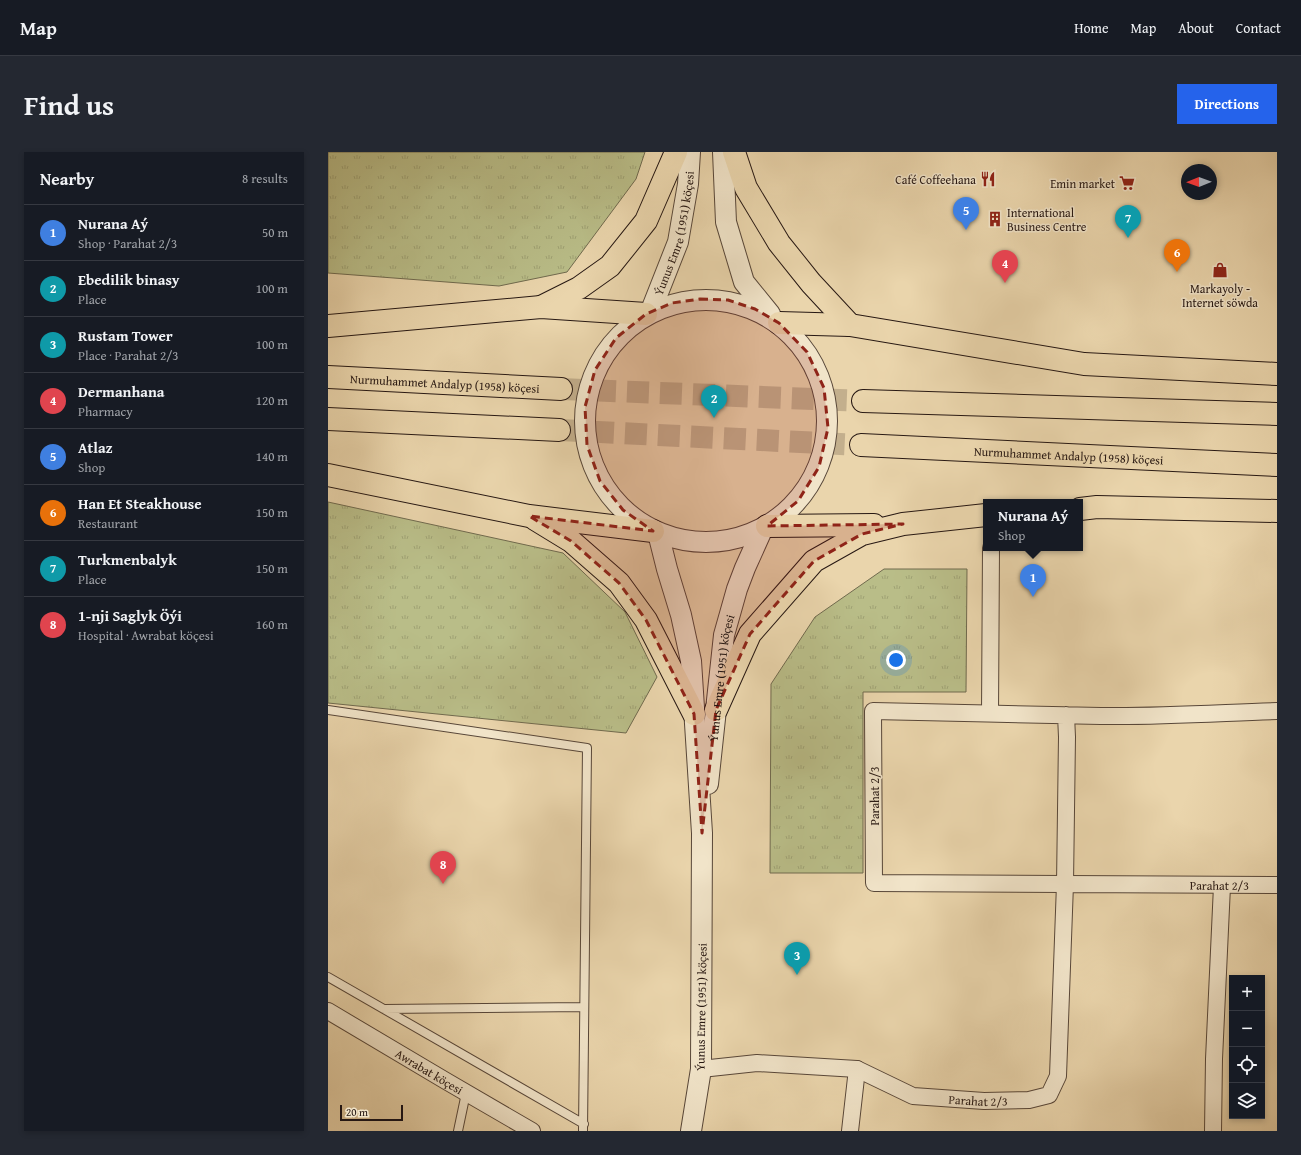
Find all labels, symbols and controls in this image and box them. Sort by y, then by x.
text: Map [20,14,57,42]
text: Home [1074,18,1109,38]
text: Map [1131,18,1156,38]
text: About [1178,18,1214,38]
text: Contact [1236,18,1281,38]
text: Find us [24,84,114,125]
button: Directions [1177,84,1277,124]
north arrow [1181,164,1217,200]
text: Nearby [40,166,94,191]
text: 8 results [242,169,288,188]
street label: Ýunus Emre (1951) köçesi [649,170,697,298]
restaurant icon: Café Coffeehana [979,170,997,188]
place label: Café Coffeehana [895,171,976,188]
supermarket icon: Emin market [1118,174,1136,192]
place label: Emin market [1050,175,1116,192]
pin: 5 [953,197,979,230]
place label: International Business Centre [1007,204,1087,235]
pin: 7 [1115,205,1141,238]
building icon: International Business Centre [986,210,1004,228]
text: Nurana Aý [78,213,148,234]
text: 1 [50,223,56,242]
text: 50 m [262,223,288,242]
text: Shop · Parahat 2/3 [78,234,177,253]
pin: 6 [1164,239,1190,272]
pin: 4 [992,250,1018,283]
shop icon: Markayoly - Internet söwda [1211,261,1229,279]
text: Ebedilik binasy [78,269,180,290]
text: 2 [50,279,56,298]
text: 100 m [256,279,288,298]
place label: Markayoly - Internet söwda [1182,280,1258,311]
text: Place [78,290,107,309]
text: Rustam Tower [78,325,173,346]
text: 3 [50,335,56,354]
text: 100 m [256,335,288,354]
text: Place · Parahat 2/3 [78,346,179,365]
street label: Nurmuhammet Andalyp (1958) köçesi [350,370,541,396]
text: Dermanhana [78,381,165,402]
pin: 2 [701,385,727,418]
text: 4 [50,391,56,410]
text: 120 m [256,391,288,410]
text: Pharmacy [78,402,133,421]
text: Atlaz [78,437,113,458]
street label: Nurmuhammet Andalyp (1958) köçesi [974,442,1165,468]
text: 5 [50,447,56,466]
text: 140 m [256,447,288,466]
text: Shop [78,458,105,477]
text: Han Et Steakhouse [78,493,202,514]
popup [983,499,1083,551]
text: 6 [50,503,56,522]
text: 150 m [256,503,288,522]
text: Nurana Aý [998,505,1068,526]
text: Restaurant [78,514,138,533]
text: Shop [998,526,1025,545]
text: Turkmenbalyk [78,549,177,570]
text: 7 [50,559,56,578]
text: 150 m [256,559,288,578]
pin: 1 [1020,564,1046,597]
text: Place [78,570,107,589]
text: 1-nji Saglyk Öýi [78,605,182,626]
street label: Ýunus Emre (1951) köçesi [704,612,738,742]
text: 8 [50,615,56,634]
text: 160 m [256,615,288,634]
text: Hospital · Awrabat köçesi [78,626,214,645]
your location [886,650,906,670]
street label: Parahat 2/3 [866,766,883,826]
pin: 8 [430,851,456,884]
street label: Parahat 2/3 [1190,876,1249,893]
street label: Ýunus Emre (1951) köçesi [691,942,711,1071]
pin: 3 [784,942,810,975]
map controls [1229,975,1265,1119]
button: + [1229,975,1265,1011]
button: − [1229,1011,1265,1047]
street label: Awrabat köçesi [392,1045,467,1098]
button: locate [1229,1047,1265,1083]
button: layers [1229,1083,1265,1119]
street label: Parahat 2/3 [948,1090,1008,1110]
scale bar [340,1103,403,1122]
text: 20 m [346,1104,368,1120]

